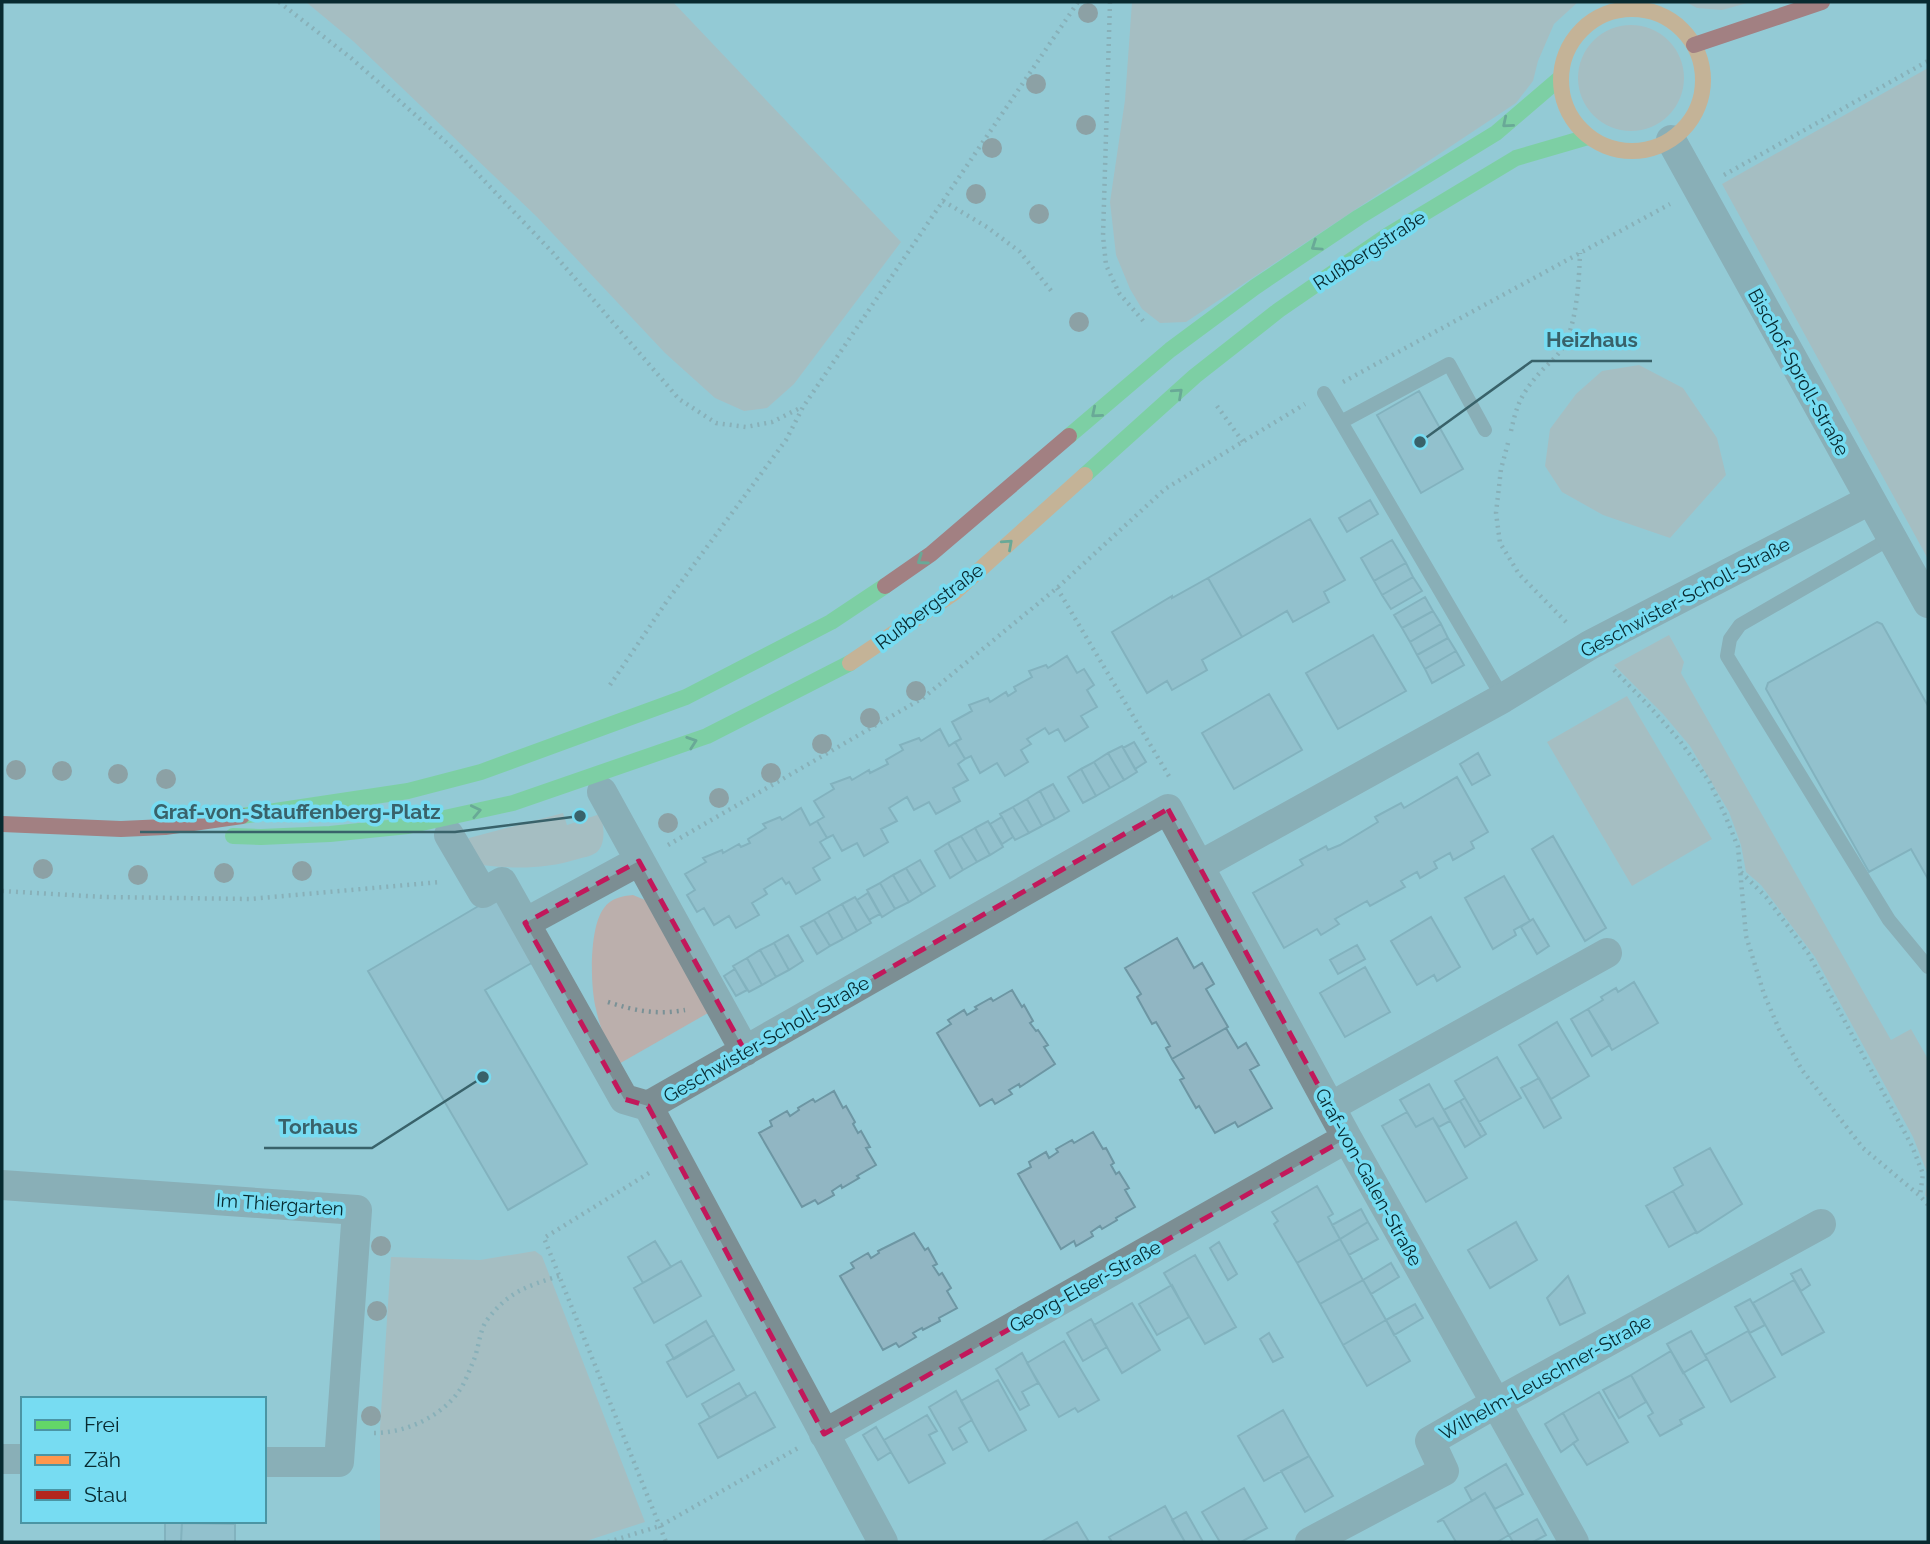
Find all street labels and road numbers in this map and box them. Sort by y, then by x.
street label: Rußbergstraße [1309,206,1429,294]
street label: Bischof-Sproll-Straße [1744,285,1854,459]
street label: Geschwister-Scholl-Straße [1577,532,1793,662]
street label: Rußbergstraße [871,558,987,654]
street label: Geschwister-Scholl-Straße [659,971,873,1107]
street label: Graf-von-Galen-Straße [1311,1084,1427,1270]
street label: Im Thiergarten [215,1189,345,1219]
street label: Georg-Elser-Straße [1005,1235,1165,1337]
street label: Wilhelm-Leuschner-Straße [1435,1310,1655,1444]

